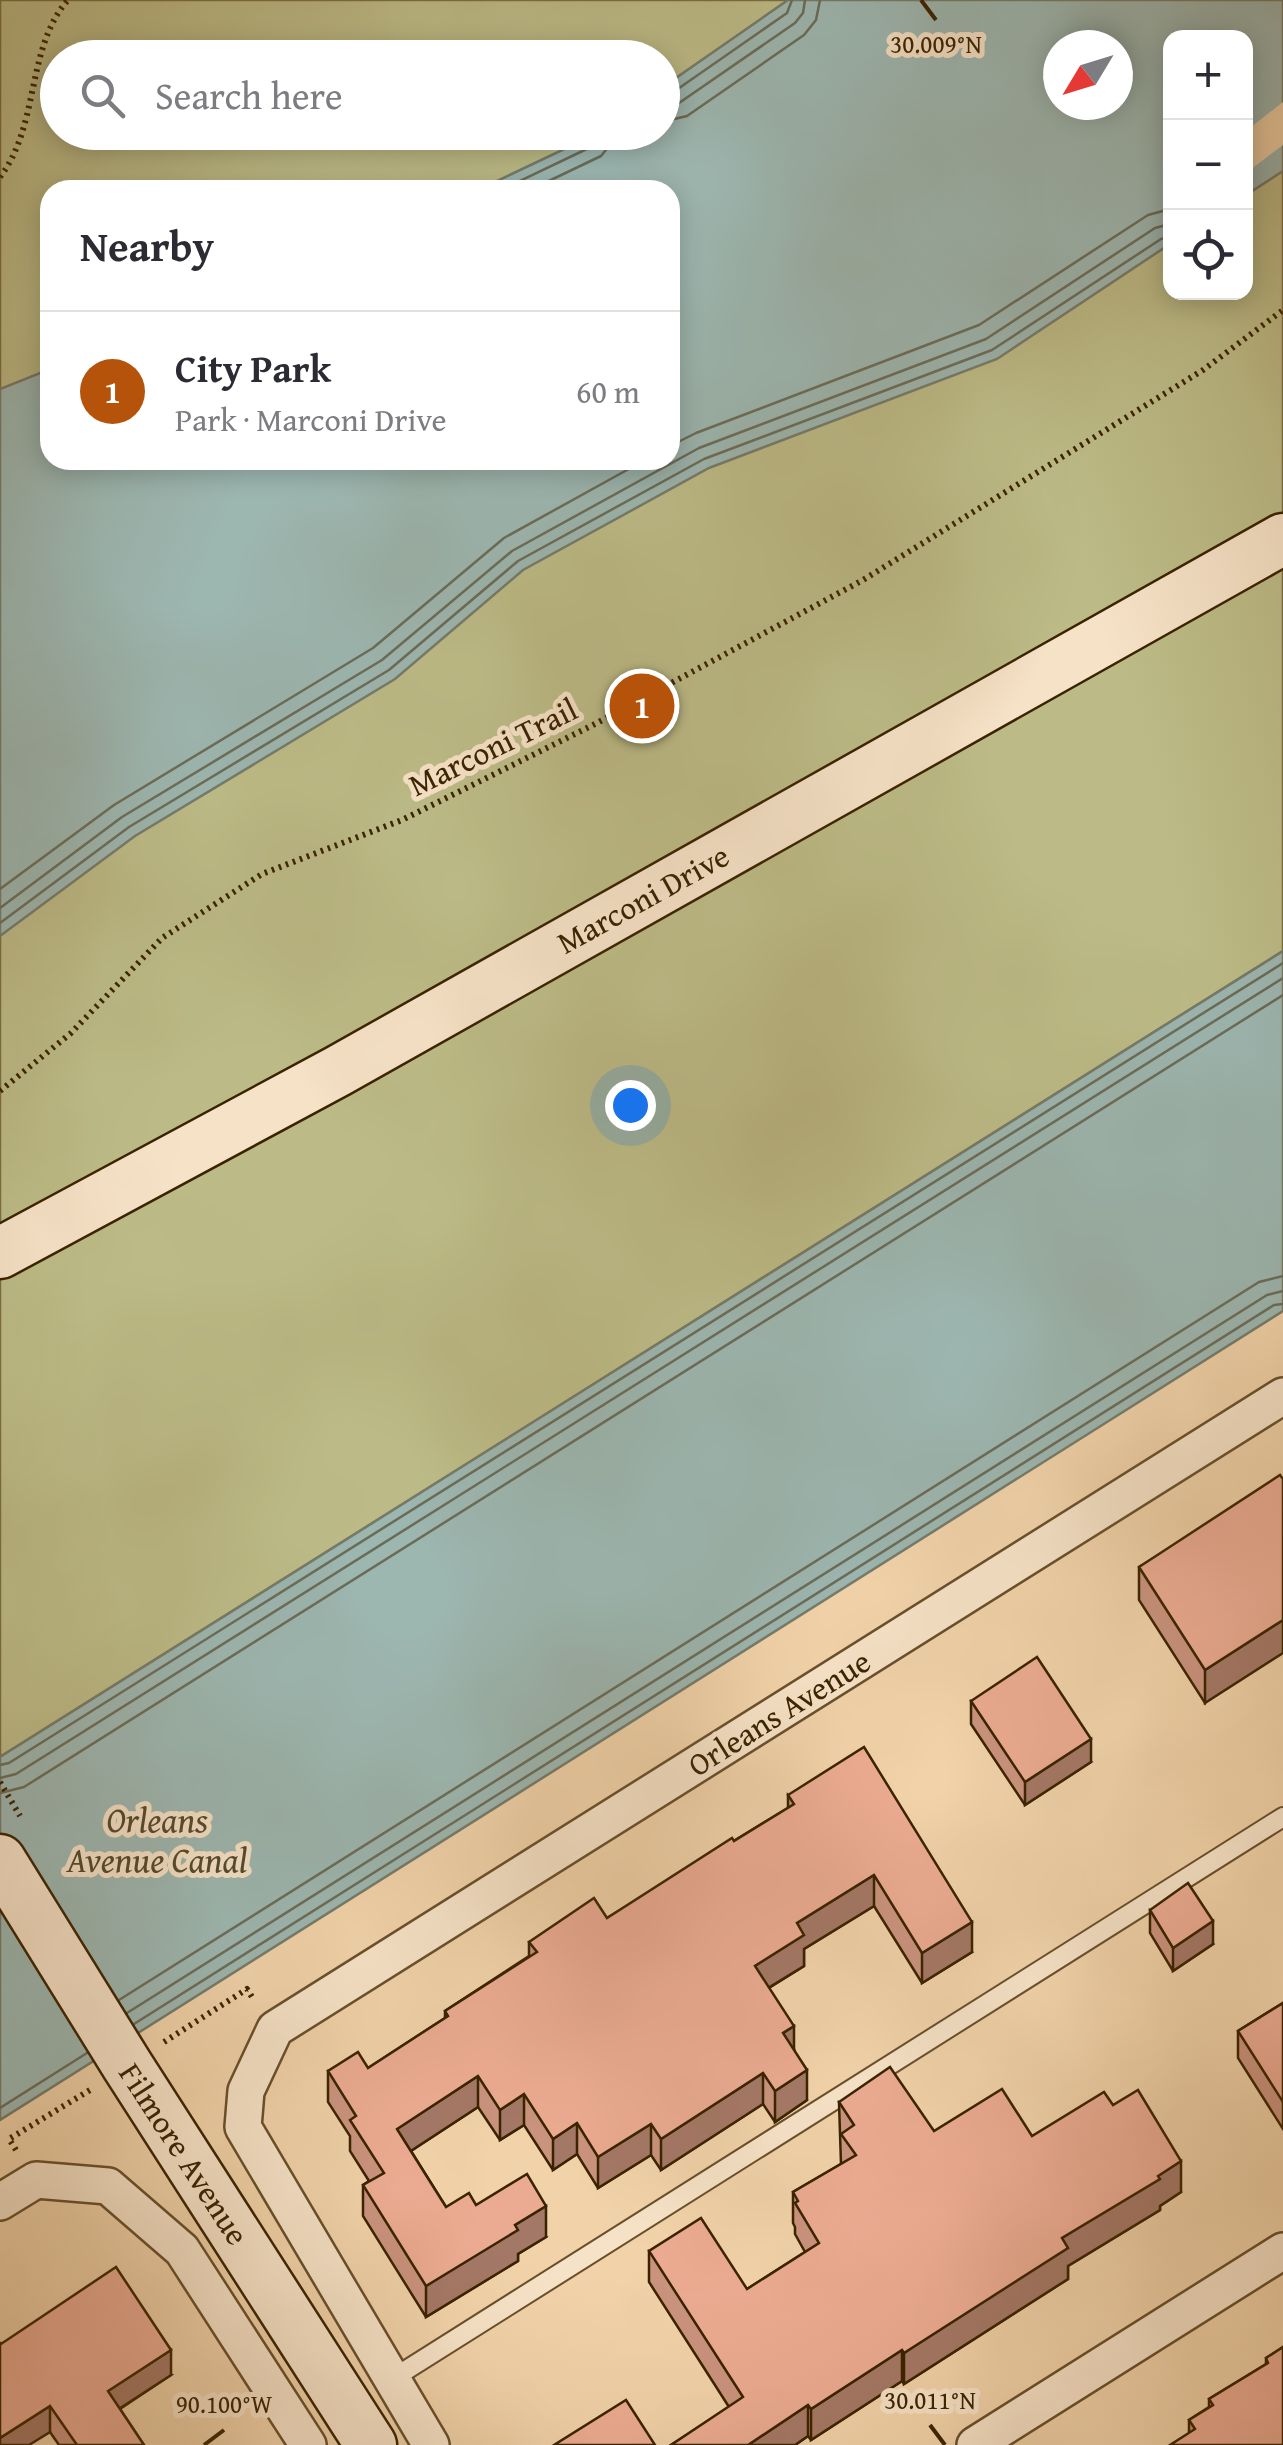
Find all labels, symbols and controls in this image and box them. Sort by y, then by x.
text: 30.009°N [890,26,982,62]
north arrow [1043,30,1133,120]
map controls [1163,30,1253,300]
button: + [1163,30,1253,120]
search box [40,40,680,150]
text: Search here [155,67,343,123]
icon: search [75,68,130,123]
button: − [1163,120,1253,210]
button: locate [1163,210,1253,300]
text: Nearby [80,215,214,276]
text: City Park [175,340,331,396]
text: 1 [104,368,121,415]
text: 60 m [576,368,640,415]
text: Park · Marconi Drive [175,396,447,443]
pin: 1 [610,668,674,744]
street label: Marconi Trail [400,685,585,808]
street label: Marconi Drive [548,832,737,965]
your location [605,1080,656,1131]
street label: Orleans Avenue [678,1638,879,1788]
water label: Orleans Avenue Canal [66,1794,247,1885]
street label: Filmore Avenue [108,2053,261,2254]
text: 30.011°N [884,2382,976,2418]
text: 90.100°W [176,2386,272,2422]

